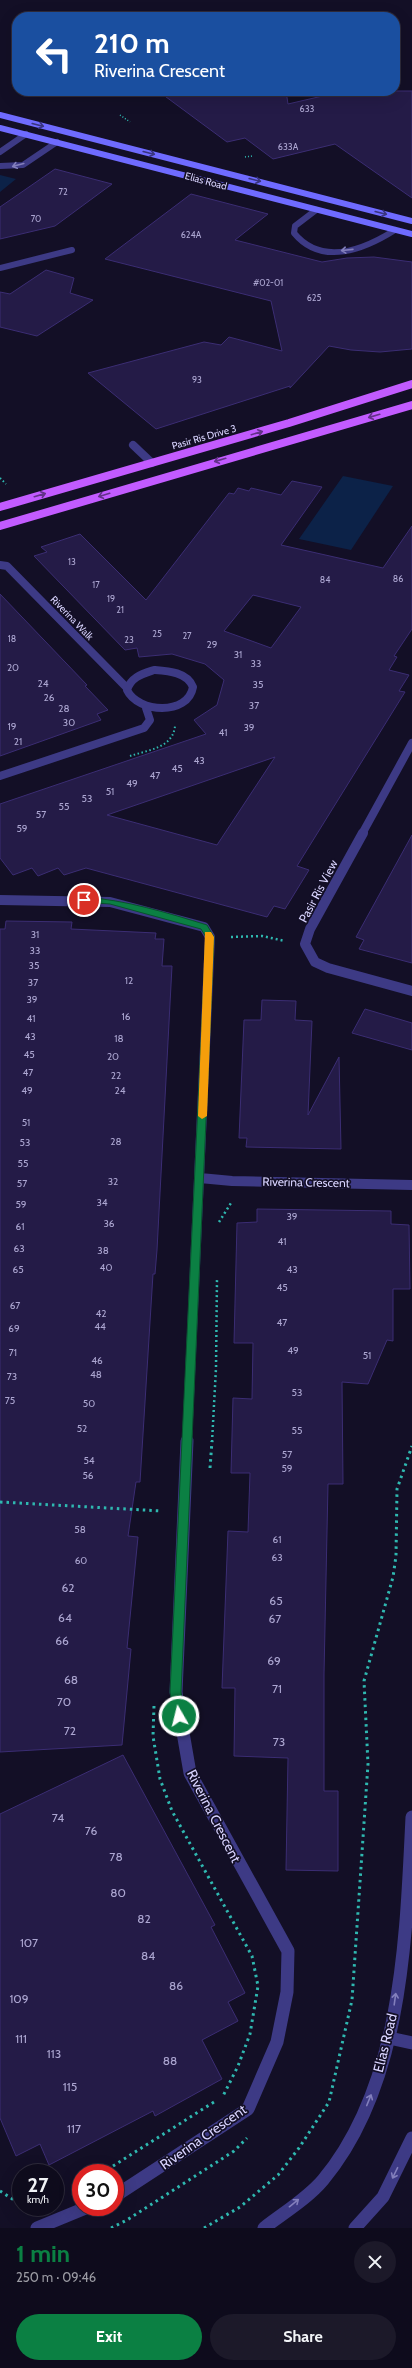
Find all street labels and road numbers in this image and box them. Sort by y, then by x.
street label: Elias Road [184,169,228,193]
street label: Pasir Ris Drive 3 [170,422,238,452]
street label: Riverina Walk [48,593,97,643]
street label: Pasir Ris View [295,857,341,925]
street label: Riverina Crescent [262,1174,350,1190]
street label: Riverina Crescent [183,1767,245,1866]
street label: Elias Road [369,2012,401,2074]
street label: Riverina Crescent [156,2100,250,2174]

